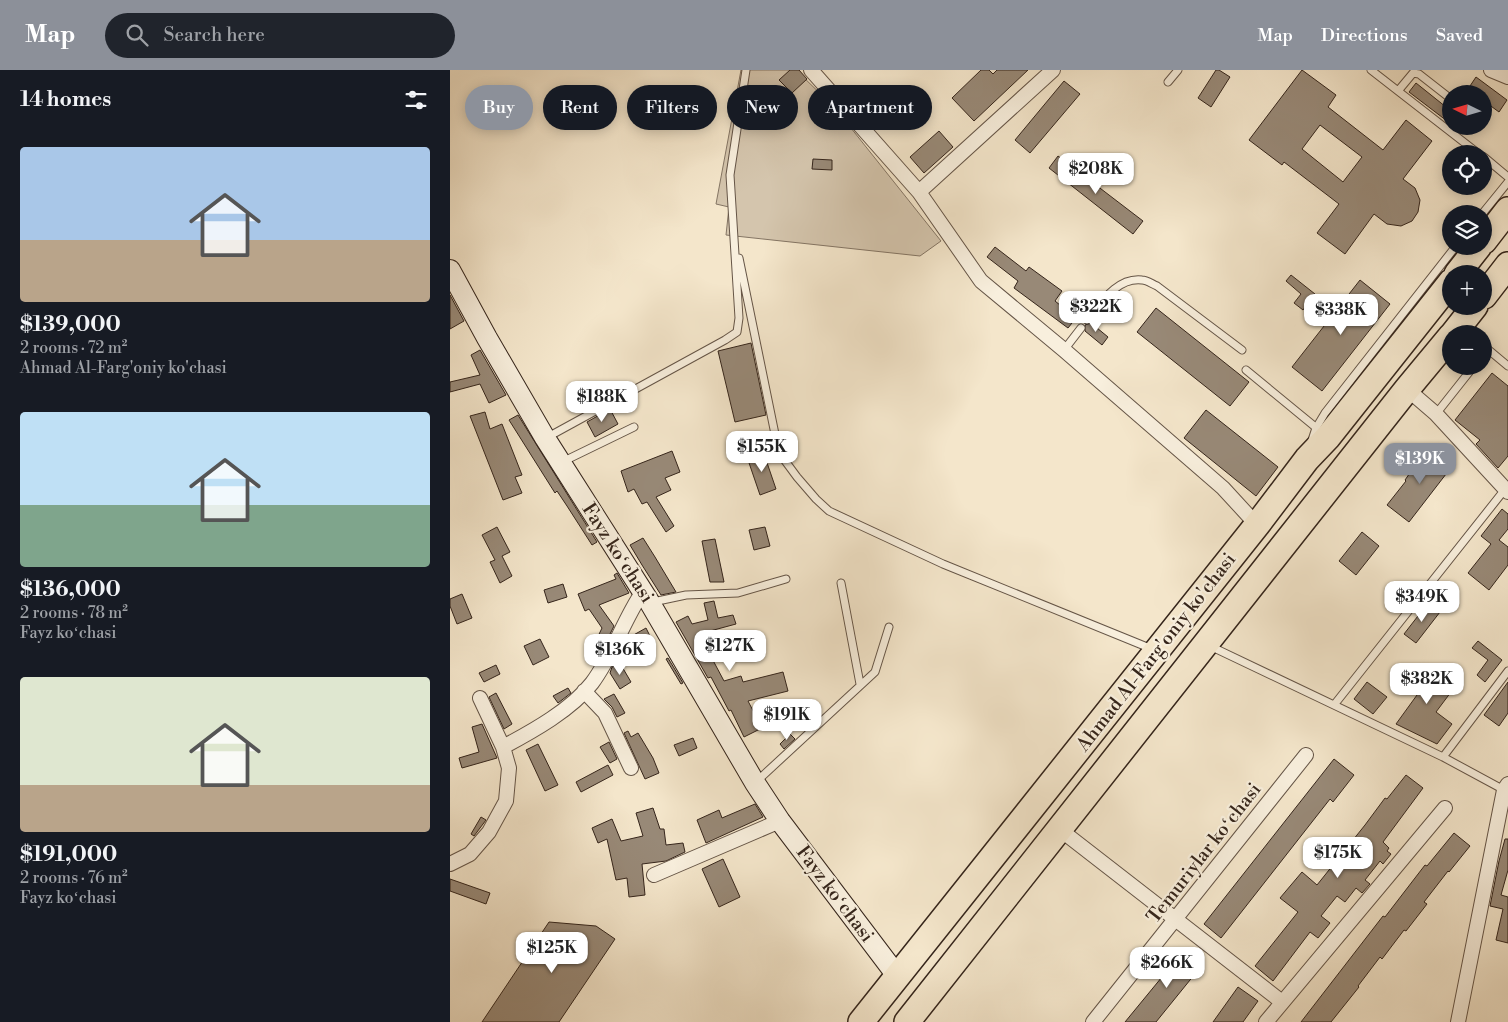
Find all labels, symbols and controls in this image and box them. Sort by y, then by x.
search box [105,13,455,58]
text: Map [25,20,75,50]
icon: search [123,21,151,49]
text: Search here [163,23,265,47]
text: Map [1257,24,1293,47]
text: Directions [1321,24,1408,47]
text: Saved [1436,24,1483,47]
chip: Buy [465,85,533,130]
chip: Rent [543,85,617,130]
chip: Filters [627,85,717,130]
chip: New [727,85,798,130]
chip: Apartment [808,85,932,130]
north arrow [1442,85,1492,135]
map controls [1442,85,1492,375]
icon: filters [402,86,430,114]
text: 14 homes [20,87,111,113]
button: locate [1442,145,1492,195]
pin: $208K [1061,152,1131,195]
text: $208K [1069,159,1123,179]
icon: home [180,180,270,270]
button: layers [1442,205,1492,255]
button: + [1442,265,1492,315]
pin: $322K [1061,290,1131,333]
pin: $338K [1306,294,1376,336]
text: $322K [1070,297,1122,317]
text: $338K [1315,300,1367,320]
text: $139,000 [20,312,121,338]
button: − [1442,325,1492,375]
text: 2 rooms · 72 m² [20,338,127,358]
text: Ahmad Al-Farg'oniy ko'chasi [20,358,227,378]
pin: $188K [567,380,637,423]
text: $188K [577,387,627,407]
pin: $155K [727,430,797,473]
text: $155K [737,437,787,457]
pin: $139K [1385,442,1455,485]
icon: home [180,445,270,535]
text: $139K [1395,449,1445,469]
street label: Fayz koʻchasi [577,498,659,608]
street label: Ahmad Al-Farg'oniy ko'chasi [1070,548,1241,757]
text: $136,000 [20,577,121,603]
pin: $349K [1387,580,1457,623]
text: $349K [1395,587,1449,607]
text: 2 rooms · 78 m² [20,603,128,623]
text: Fayz koʻchasi [20,623,117,643]
pin: $127K [695,630,765,672]
pin: $136K [585,634,655,676]
text: $127K [705,636,755,656]
text: $136K [595,640,645,660]
pin: $382K [1392,662,1462,705]
text: $382K [1401,669,1453,689]
pin: $191K [752,698,822,741]
text: $191K [763,705,811,725]
icon: home [180,710,270,800]
street label: Temuriylar koʻchasi [1142,778,1266,928]
pin: $175K [1303,836,1373,879]
street label: Fayz koʻchasi [791,841,879,947]
text: $191,000 [20,842,117,868]
text: $175K [1314,843,1362,863]
text: 2 rooms · 76 m² [20,868,128,888]
text: Fayz koʻchasi [20,888,117,908]
pin: $125K [517,932,587,974]
text: $125K [527,938,577,958]
pin: $266K [1132,946,1202,989]
text: $266K [1141,953,1193,973]

